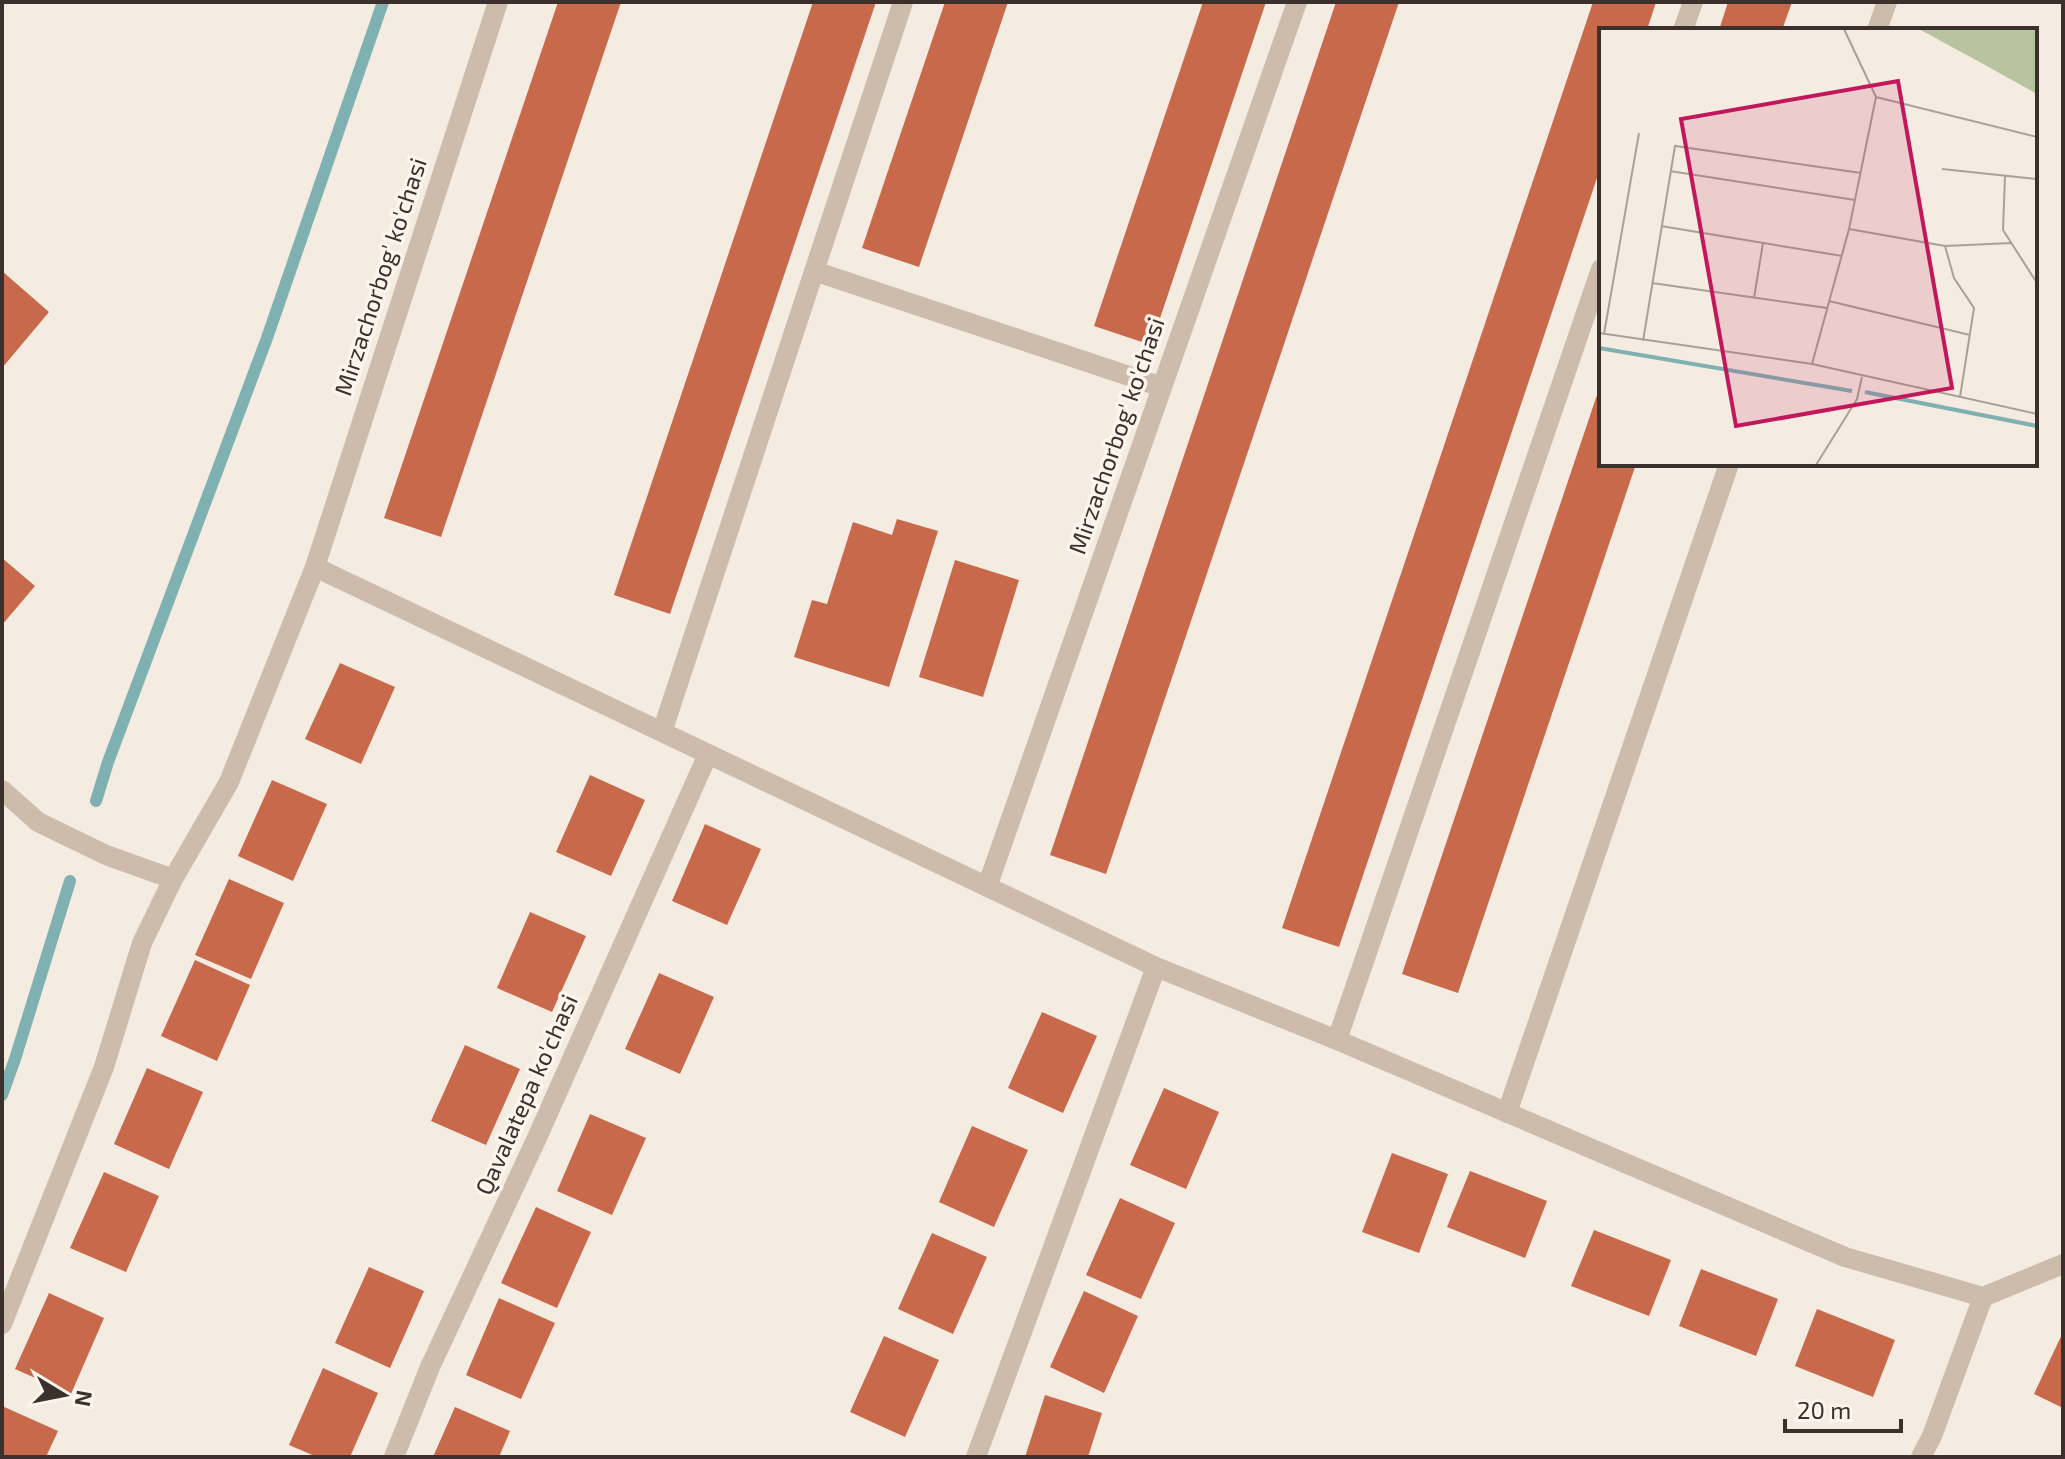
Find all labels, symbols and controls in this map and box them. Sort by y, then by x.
inset map [1599,28,2037,466]
street label: Mirzachorbog' ko'chasi [327,154,432,399]
street label: Mirzachorbog' ko'chasi [1061,313,1170,558]
street label: Qavalatepa ko'chasi [468,990,583,1199]
north arrow [24,1355,104,1435]
scale bar [1785,1383,1901,1433]
text: N [70,1389,99,1409]
text: 20 m [1797,1395,1851,1424]

